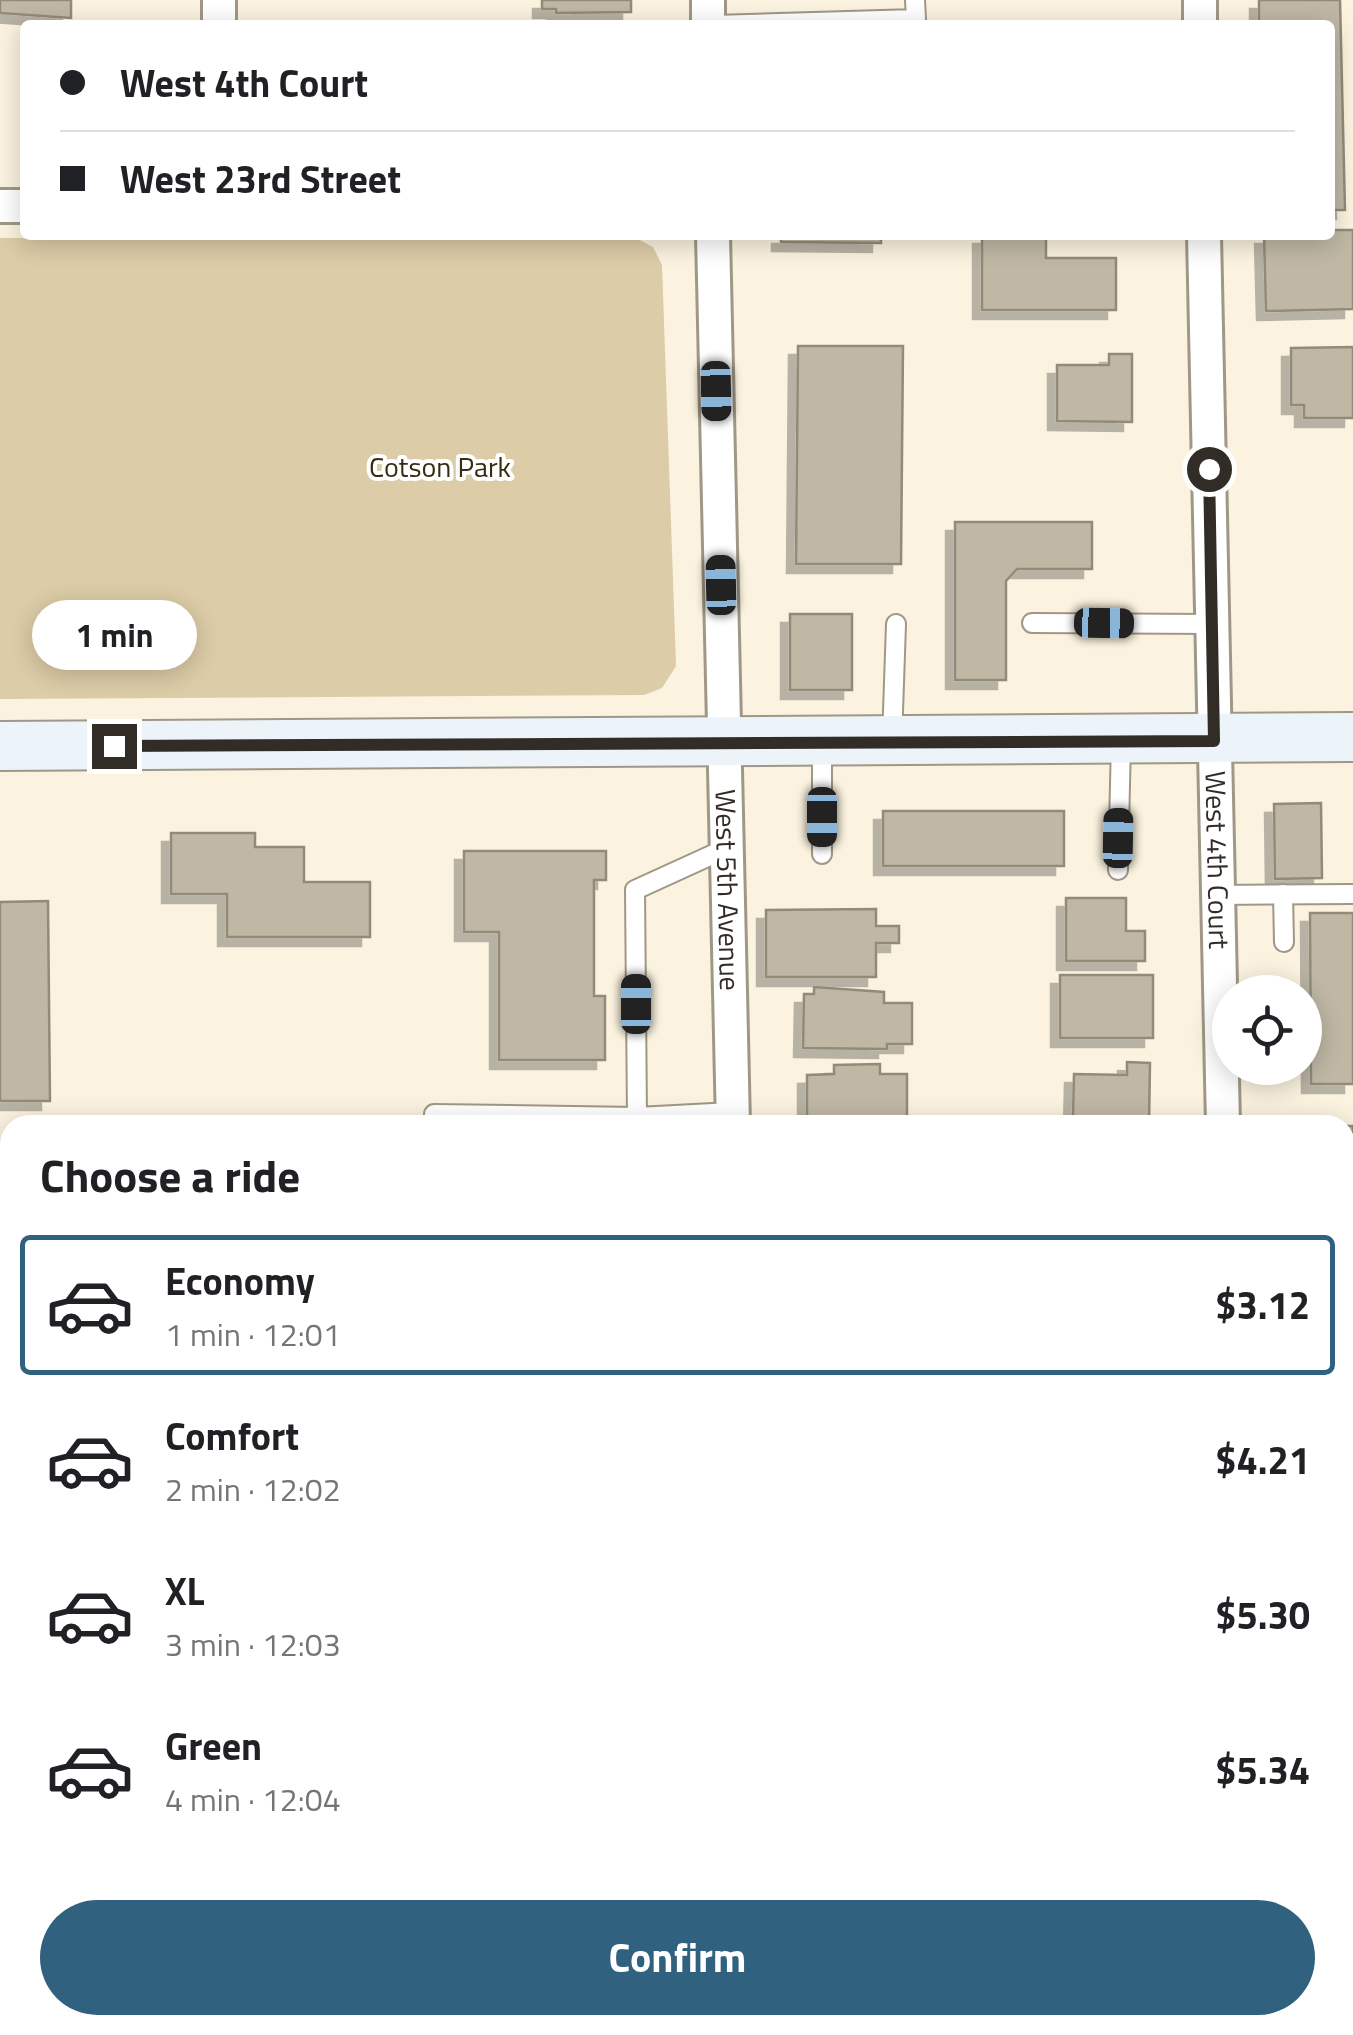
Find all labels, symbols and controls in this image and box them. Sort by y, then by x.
text: West 4th Court [120,54,368,112]
text: West 23rd Street [120,150,401,208]
car [700,361,732,421]
park label: Cotson Park [369,445,511,488]
route start [1187,447,1232,492]
car [705,555,737,615]
callout: 1 min [32,601,196,671]
car [1074,607,1134,639]
text: 1 min [76,611,153,659]
route end [92,724,137,769]
street label: West 4th Court [1194,770,1241,950]
car [807,787,837,847]
street label: West 5th Avenue [704,788,752,991]
car [1102,808,1134,868]
car [621,974,651,1034]
map controls [1212,975,1322,1085]
button: locate [1212,975,1322,1085]
text: Choose a ride [40,1141,300,1209]
text: Economy [165,1252,315,1310]
icon: car [45,1260,135,1350]
text: $3.12 [1215,1276,1310,1334]
text: 1 min · 12:01 [165,1310,341,1358]
text: Comfort [165,1407,299,1465]
icon: car [45,1415,135,1505]
text: $4.21 [1215,1431,1310,1489]
text: 2 min · 12:02 [165,1465,341,1513]
text: XL [165,1562,205,1620]
icon: car [45,1570,135,1660]
text: $5.30 [1215,1586,1310,1644]
text: 3 min · 12:03 [165,1620,341,1668]
text: Green [165,1717,262,1775]
icon: car [45,1725,135,1815]
text: $5.34 [1215,1741,1310,1799]
text: 4 min · 12:04 [165,1775,341,1823]
button: Confirm [40,1900,1315,2015]

